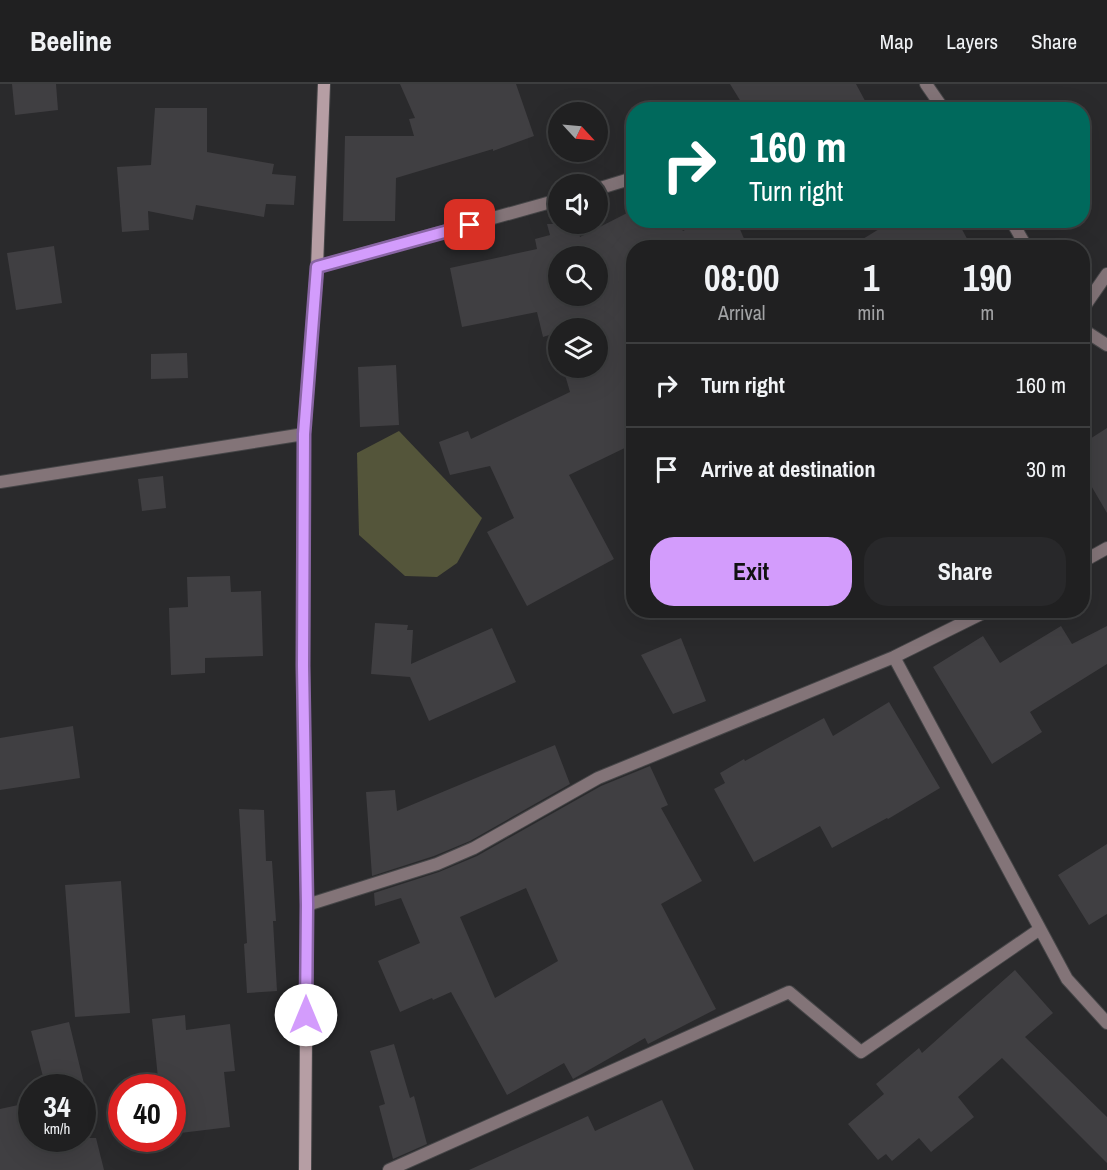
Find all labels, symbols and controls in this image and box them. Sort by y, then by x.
text: Beeline [30,22,112,60]
text: Map [880,27,913,56]
text: Layers [946,27,998,56]
text: Share [1031,27,1077,56]
north arrow [548,102,608,162]
map controls [548,102,608,378]
text: 160 m [749,119,847,175]
icon: right [650,126,728,204]
text: Turn right [749,173,843,209]
button: sound [548,174,608,234]
pin [444,199,495,250]
icon: arrive [453,208,486,241]
button: search [548,246,608,306]
text: 08:00 [704,254,779,302]
text: 1 [863,254,879,302]
text: 190 [963,254,1012,302]
text: Arrival [718,299,765,326]
text: min [857,299,885,326]
text: m [981,299,994,326]
button: layers [548,318,608,378]
icon: right [650,369,683,402]
text: Turn right [701,370,785,400]
text: 160 m [1016,370,1066,400]
icon: arrive [650,453,683,486]
text: Arrive at destination [701,454,875,484]
text: 30 m [1026,454,1066,484]
button: Exit [650,537,852,606]
button: Share [864,537,1066,606]
position arrow [274,983,338,1047]
speed limit sign: 40 [108,1074,186,1152]
text: 34 [43,1086,71,1126]
text: km/h [44,1118,70,1139]

